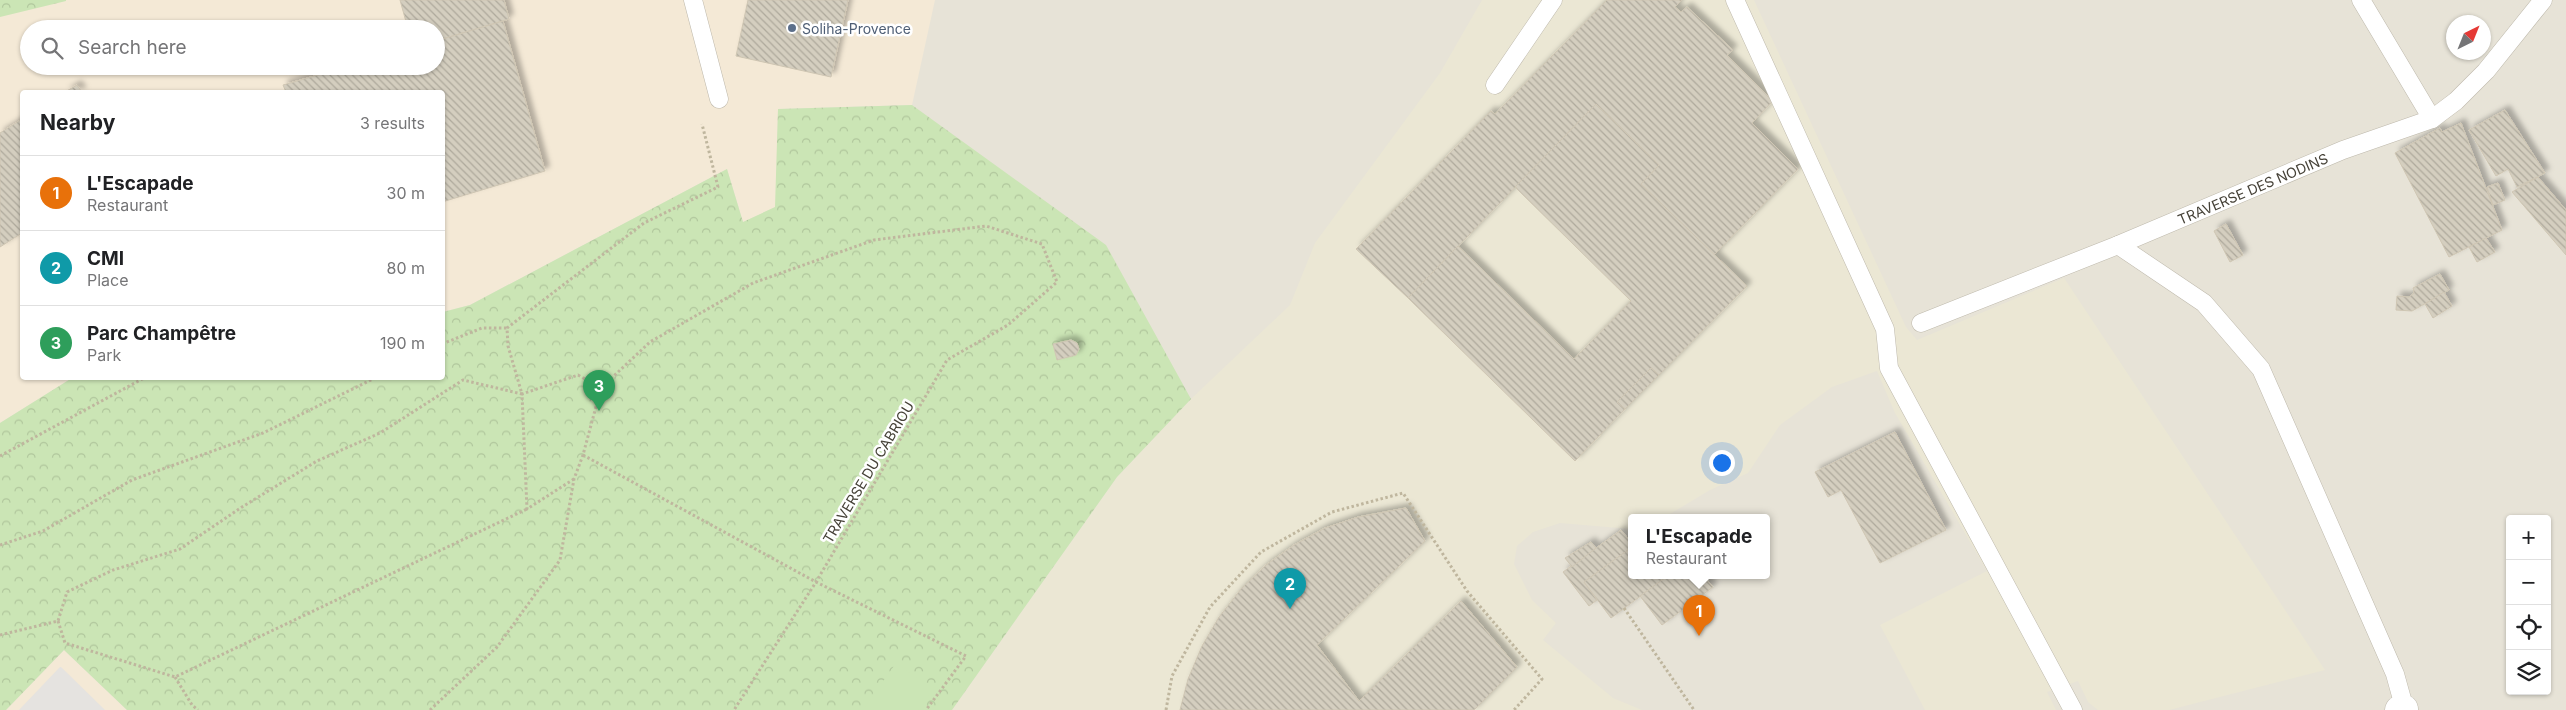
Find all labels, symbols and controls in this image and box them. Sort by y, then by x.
north arrow [2446,15,2491,60]
search box [20,20,445,75]
place label: Soliha-Provence [802,20,911,37]
marker: Soliha-Provence [786,22,798,34]
icon: search [38,34,66,62]
text: Search here [78,36,187,59]
text: Nearby [40,110,115,135]
text: 3 results [360,113,425,133]
street label: TRAVERSE DES NODINS [2175,149,2330,227]
text: L'Escapade [87,172,194,195]
text: 1 [53,183,59,203]
text: 30 m [387,183,425,203]
text: Restaurant [87,195,168,215]
text: CMI [87,247,124,270]
text: 2 [51,258,61,278]
text: 80 m [386,258,425,278]
text: Place [87,270,129,290]
text: Parc Champêtre [87,322,236,345]
text: 3 [51,333,61,353]
text: 190 m [380,333,425,353]
text: Park [87,345,121,365]
pin: 3 [583,370,615,411]
street label: TRAVERSE DU CABRIOU [819,398,917,546]
your location [1709,450,1735,476]
popup [1628,514,1770,579]
map controls [2506,515,2551,695]
button: + [2506,515,2551,560]
text: L'Escapade [1646,525,1752,548]
text: Restaurant [1646,548,1727,568]
button: − [2506,560,2551,605]
pin: 2 [1274,568,1306,609]
pin: 1 [1683,595,1715,636]
button: locate [2506,605,2551,650]
button: layers [2506,650,2551,695]

